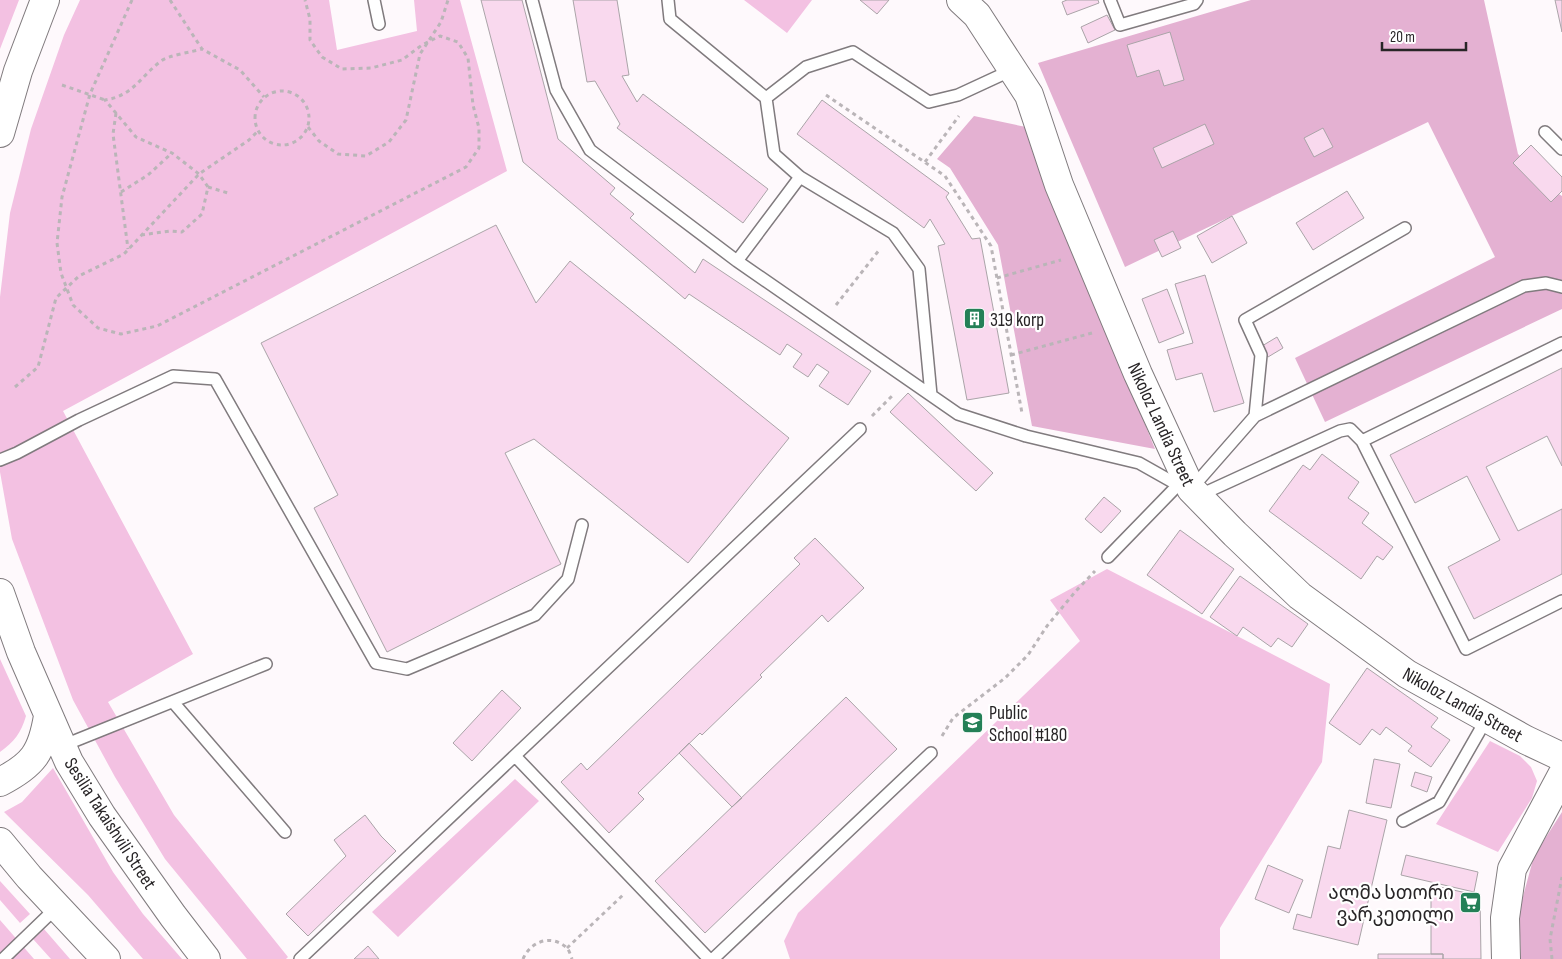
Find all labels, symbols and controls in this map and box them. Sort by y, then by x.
scale bar [1382,20,1466,52]
text: 20 m [1390,28,1415,47]
building icon: 319 korp [962,307,986,331]
place label: 319 korp [990,309,1044,332]
street label: Nikoloz Landia Street [1122,359,1199,490]
street label: Nikoloz Landia Street [1398,663,1526,748]
place label: Public School #180 [989,702,1067,747]
school or university icon: Public School #180 [961,711,985,735]
street label: Sesilia Takaishvili Street [59,754,161,894]
place label: ალმა სთორი ვარკეთილი [1328,882,1454,927]
supermarket icon: ალმა სთორი ვარკეთილი [1458,891,1482,915]

